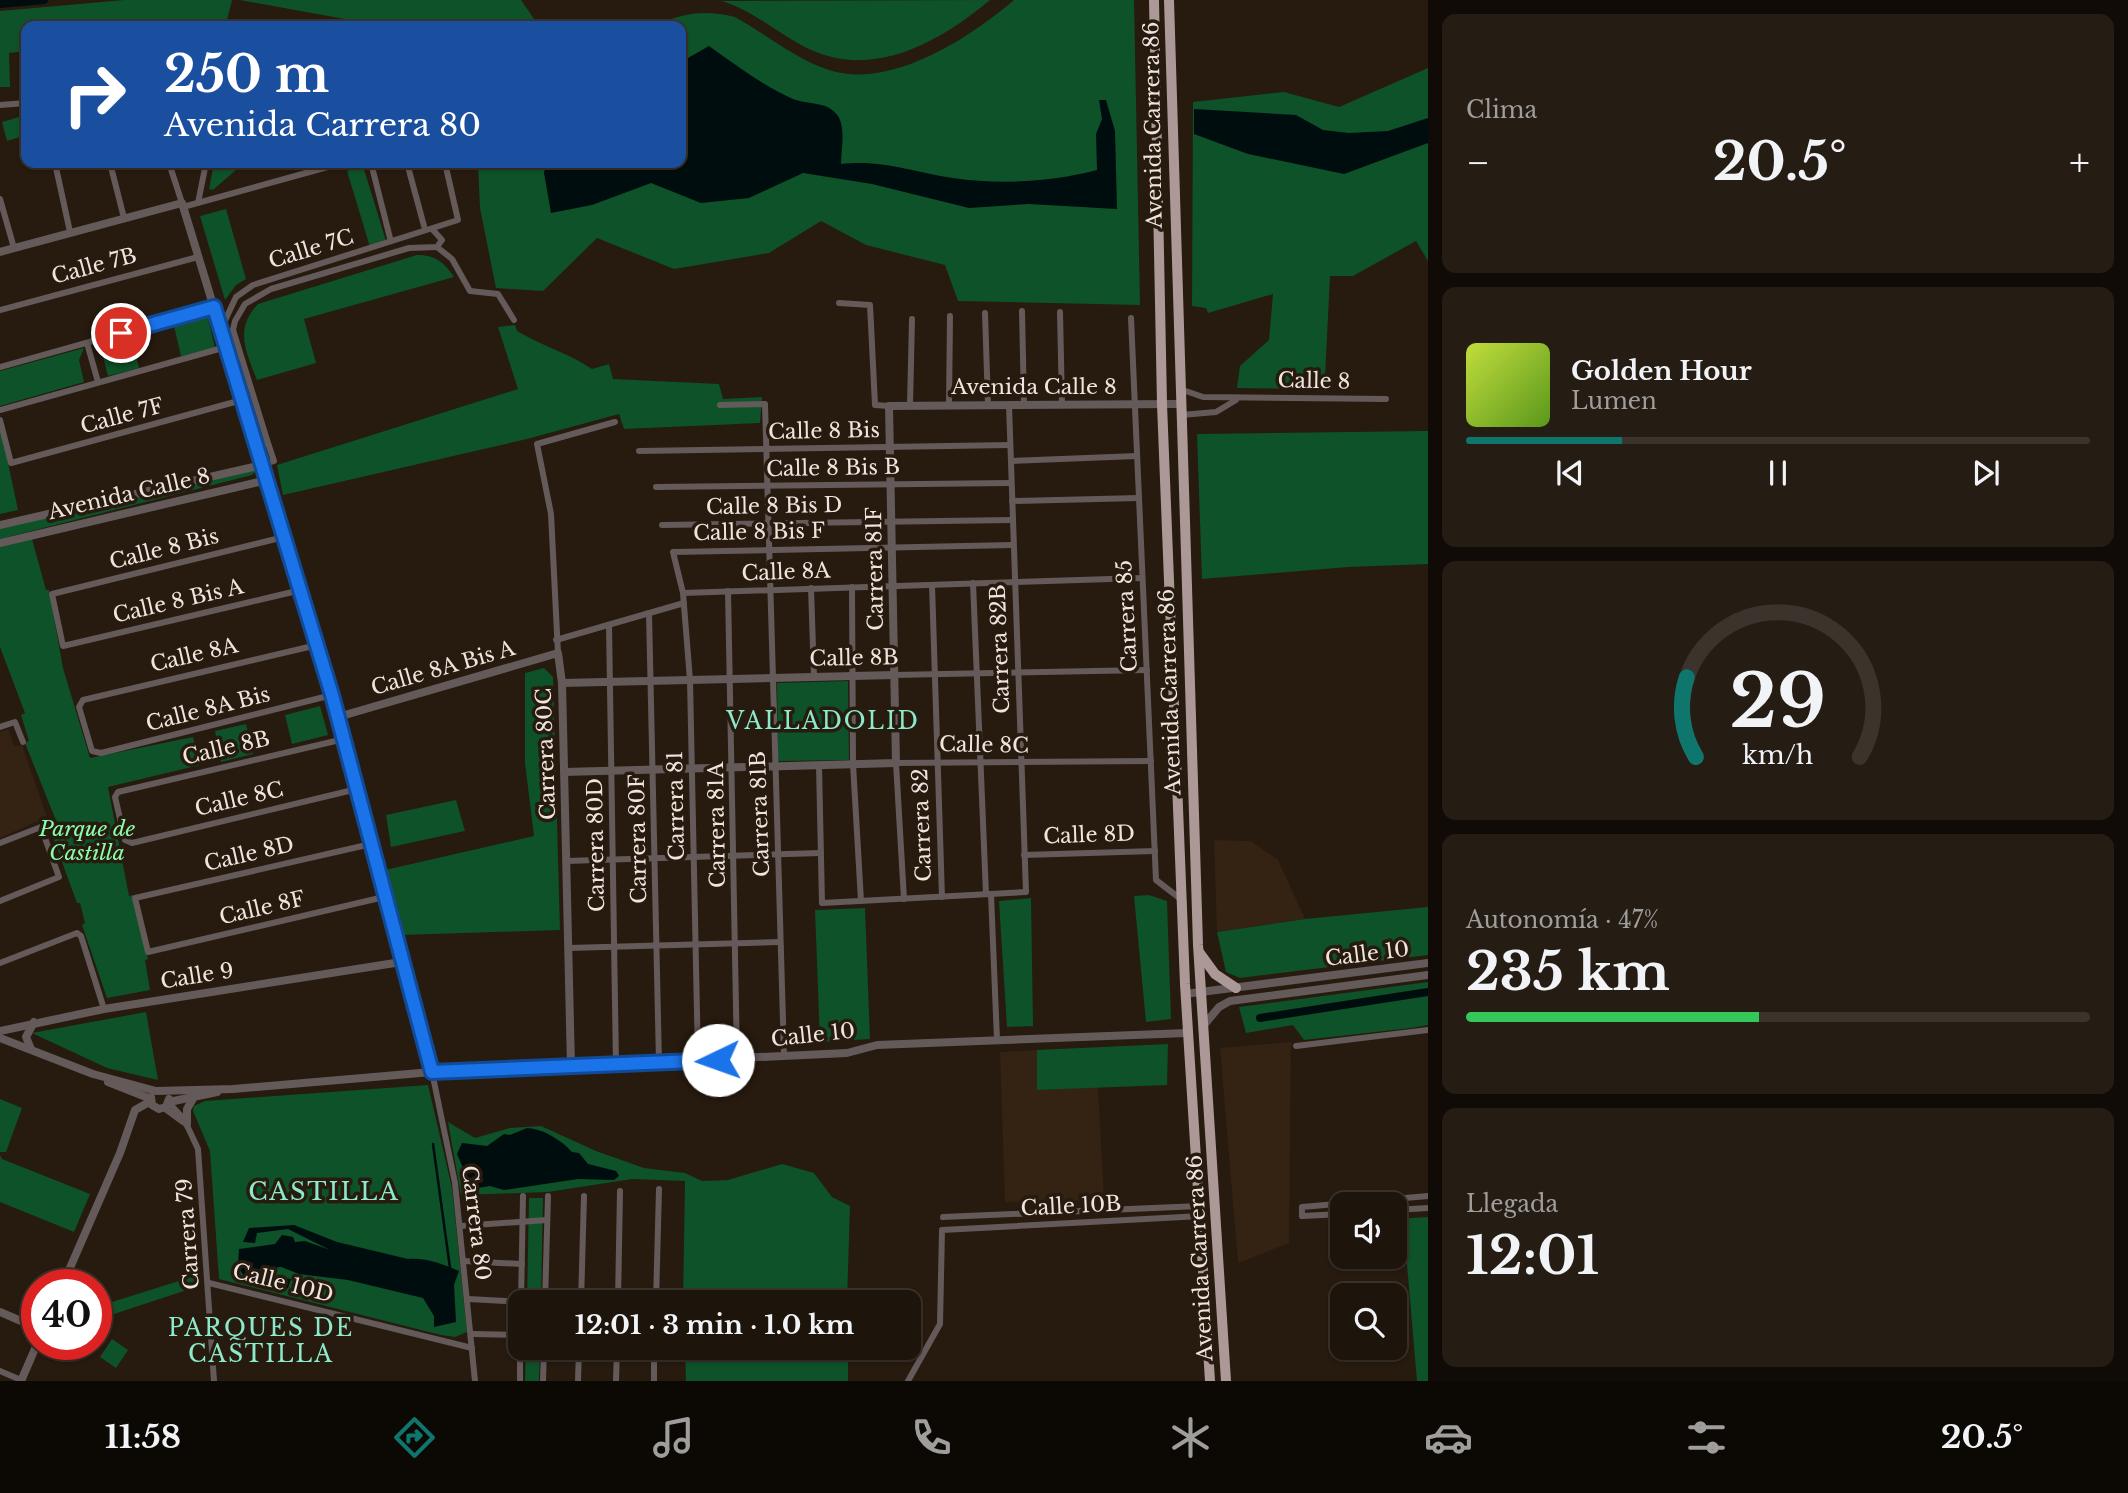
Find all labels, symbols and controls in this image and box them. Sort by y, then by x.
street label: Avenida Carrera 86 [1138,21,1168,230]
text: 250 m [164,44,329,105]
icon: right [49,49,140,140]
text: Clima [1466,96,1537,124]
text: Avenida Carrera 80 [164,105,481,145]
text: 20.5° [1713,130,1847,194]
text: − [1466,139,1490,186]
text: + [2069,139,2090,186]
street label: Calle 7C [265,224,357,274]
street label: Calle 7B [49,242,139,290]
pin [91,303,151,363]
icon: arrive [102,314,140,352]
text: Golden Hour [1571,355,1752,387]
street label: Calle 8 [1277,367,1351,395]
street label: Avenida Calle 8 [950,374,1117,400]
text: Lumen [1571,387,1657,415]
street label: Calle 7F [78,392,166,440]
street label: Calle 8 Bis [768,417,880,445]
street label: Calle 8 Bis B [766,454,900,482]
icon: previous [1551,454,1589,492]
icon: pause [1759,454,1797,492]
icon: next [1967,454,2005,492]
street label: Avenida Calle 8 [44,463,213,526]
street label: Calle 8 Bis D [706,492,842,520]
street label: Carrera 81F [861,507,889,631]
street label: Calle 8 Bis F [693,518,825,546]
street label: Calle 8 Bis [107,523,221,575]
street label: Calle 8A [741,557,832,587]
street label: Carrera 85 [1111,559,1143,673]
street label: Calle 8 Bis A [110,573,247,629]
street label: Carrera 82B [985,584,1015,714]
street label: Avenida Carrera 86 [1153,588,1187,797]
street label: Calle 8A [148,632,241,678]
street label: Calle 8A Bis A [368,635,519,701]
street label: Calle 8B [809,644,899,672]
text: 29 [1730,656,1826,747]
street label: Calle 8A Bis [143,681,273,737]
street label: Carrera 80C [531,687,561,821]
district label: VALLADOLID [725,707,920,735]
street label: Calle 8B [180,725,272,771]
street label: Calle 8C [939,731,1029,759]
text: km/h [1743,739,1813,770]
street label: Carrera 81 [662,751,690,861]
street label: Carrera 81B [745,751,775,877]
street label: Carrera 81A [703,761,731,888]
street label: Carrera 82 [907,768,937,882]
street label: Carrera 80F [624,774,652,904]
street label: Calle 8C [192,776,286,822]
street label: Carrera 80D [582,778,610,912]
park label: Parque de Castilla [38,816,135,866]
street label: Calle 8D [1043,820,1135,850]
street label: Calle 8D [202,831,296,877]
street label: Calle 8F [217,886,307,930]
text: Autonomía · 47% [1466,906,1659,934]
street label: Calle 10 [1323,936,1411,972]
text: 235 km [1466,940,1670,1004]
street label: Calle 9 [159,957,235,995]
street label: Calle 10 [770,1018,856,1052]
position arrow [681,1023,755,1097]
street label: Avenida Carrera 86 [1182,1154,1218,1363]
street label: Carrera 80 [456,1164,496,1282]
street label: Carrera 79 [171,1177,205,1291]
district label: CASTILLA [248,1177,400,1206]
street label: Calle 10B [1020,1190,1122,1222]
text: Llegada [1466,1190,1558,1218]
map controls [1330,1192,1407,1360]
button: sound [1330,1192,1407,1269]
text: 12:01 [1466,1224,1599,1288]
street label: Calle 10D [230,1258,336,1308]
speed limit sign: 40 [21,1269,112,1360]
button: search [1330,1283,1407,1360]
text: 12:01 · 3 min · 1.0 km [575,1309,854,1341]
district label: PARQUES DE CASTILLA [168,1314,354,1368]
icon: directions [390,1413,439,1462]
icon: music [649,1413,698,1462]
icon: phone [907,1413,956,1462]
icon: climate [1166,1413,1215,1462]
icon: car [1424,1413,1473,1462]
icon: filters [1682,1413,1731,1462]
text: 11:58 [105,1417,181,1457]
text: 20.5° [1941,1417,2023,1457]

